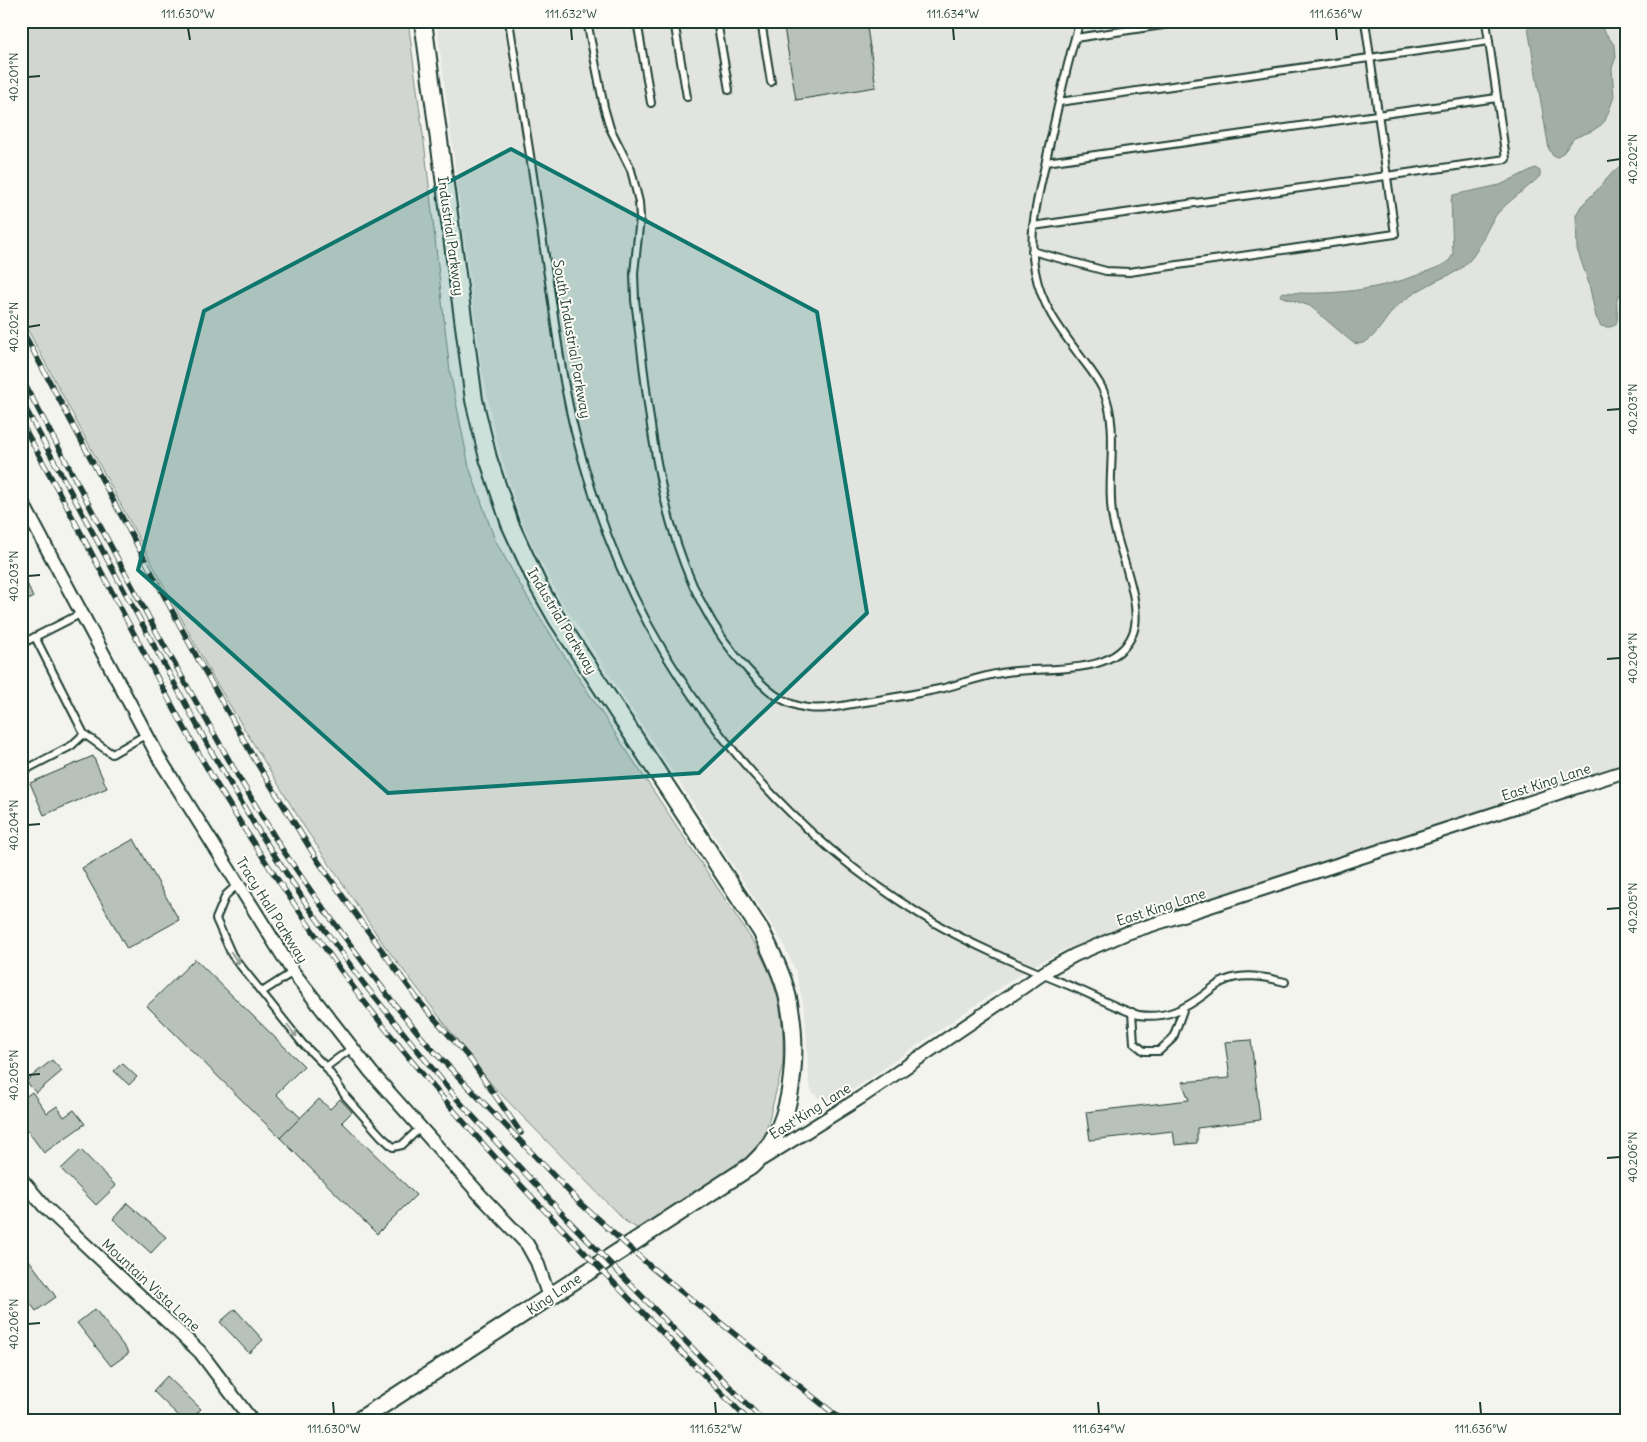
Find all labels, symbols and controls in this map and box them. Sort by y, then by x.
text: 111.630°W [161,6,215,21]
text: 111.632°W [545,6,597,21]
text: 111.634°W [927,6,979,21]
text: 111.636°W [1310,6,1362,21]
text: 40.201°N [6,53,21,101]
text: 40.202°N [1625,134,1640,184]
street label: Industrial Parkway [434,175,468,297]
street label: South Industrial Parkway [549,258,595,420]
text: 40.202°N [6,302,21,352]
text: 40.203°N [1625,384,1640,434]
text: 40.203°N [6,551,21,601]
street label: Industrial Parkway [523,565,601,677]
text: 40.204°N [1625,632,1640,684]
street label: East King Lane [1499,759,1593,805]
text: 40.204°N [6,799,21,851]
street label: Tracy Hall Parkway [232,854,312,966]
text: 40.205°N [1625,883,1640,934]
street label: East King Lane [1114,884,1208,930]
one-way arrow [230,951,240,965]
one-way arrow [287,1024,298,1037]
text: 40.205°N [6,1050,21,1101]
street label: East King Lane [766,1079,854,1143]
text: 40.206°N [1625,1131,1640,1183]
street label: Mountain Vista Lane [98,1235,204,1335]
street label: King Lane [523,1269,585,1319]
text: 40.206°N [6,1298,21,1350]
text: 111.630°W [307,1421,361,1436]
text: 111.632°W [690,1421,742,1436]
text: 111.634°W [1073,1421,1125,1436]
text: 111.636°W [1455,1421,1507,1436]

